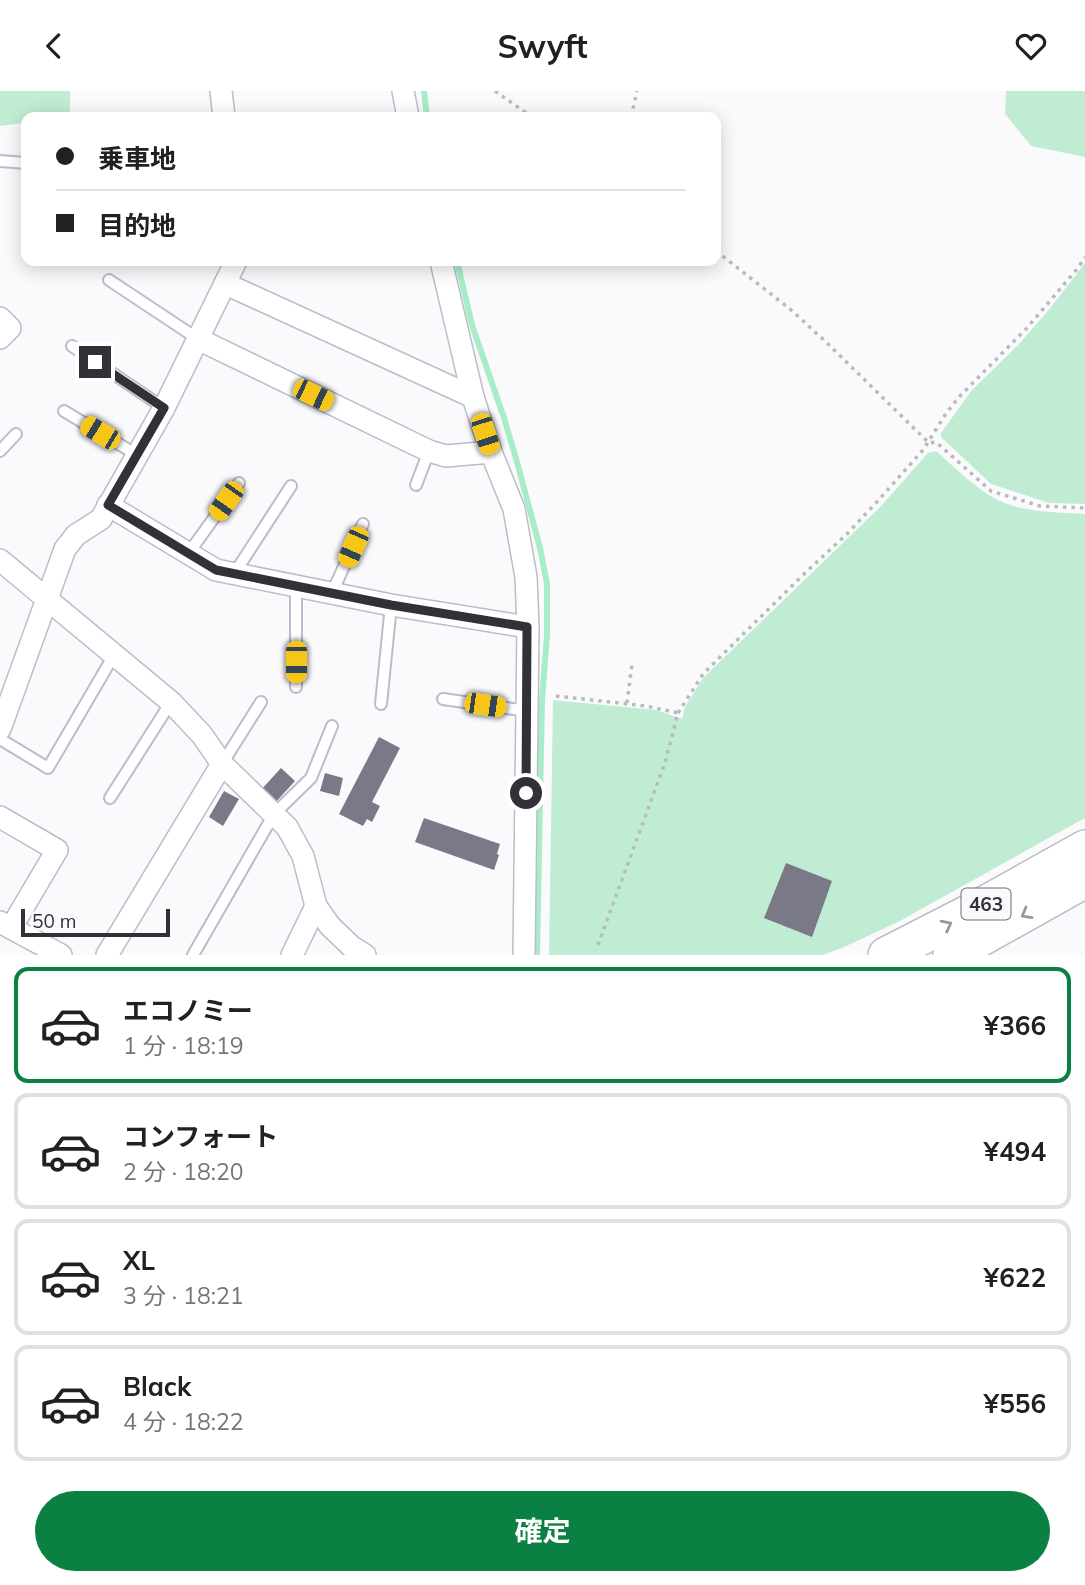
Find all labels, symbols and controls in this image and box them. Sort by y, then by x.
text: Swyft [497,26,588,66]
icon: back [35,27,73,65]
icon: heart [1012,27,1050,65]
text: 乗車地 [98,142,176,175]
text: 目的地 [98,209,176,242]
route end [79,346,111,378]
car [290,376,337,414]
car [469,411,502,457]
car [77,413,124,453]
car [206,478,247,524]
car [335,524,372,570]
car [286,641,307,683]
car [463,692,508,718]
route start [510,777,542,809]
road number: 463 [962,889,1010,919]
scale bar [21,906,170,938]
one-way arrow [1020,906,1033,919]
text: 50 m [32,909,76,933]
one-way arrow [940,919,952,933]
icon: car [39,994,102,1057]
text: エコノミー [123,994,253,1027]
text: ¥366 [984,1009,1046,1042]
text: 1 分 · 18:19 [123,1031,244,1060]
icon: car [39,1120,102,1183]
text: コンフォート [123,1120,278,1153]
text: ¥494 [984,1135,1046,1168]
text: 2 分 · 18:20 [123,1157,244,1186]
text: XL [123,1244,155,1277]
icon: car [39,1246,102,1309]
text: ¥622 [984,1261,1046,1294]
text: 3 分 · 18:21 [123,1281,244,1310]
text: Black [123,1370,191,1403]
icon: car [39,1372,102,1435]
text: ¥556 [984,1387,1046,1420]
text: 4 分 · 18:22 [123,1407,244,1436]
button: 確定 [35,1491,1050,1571]

